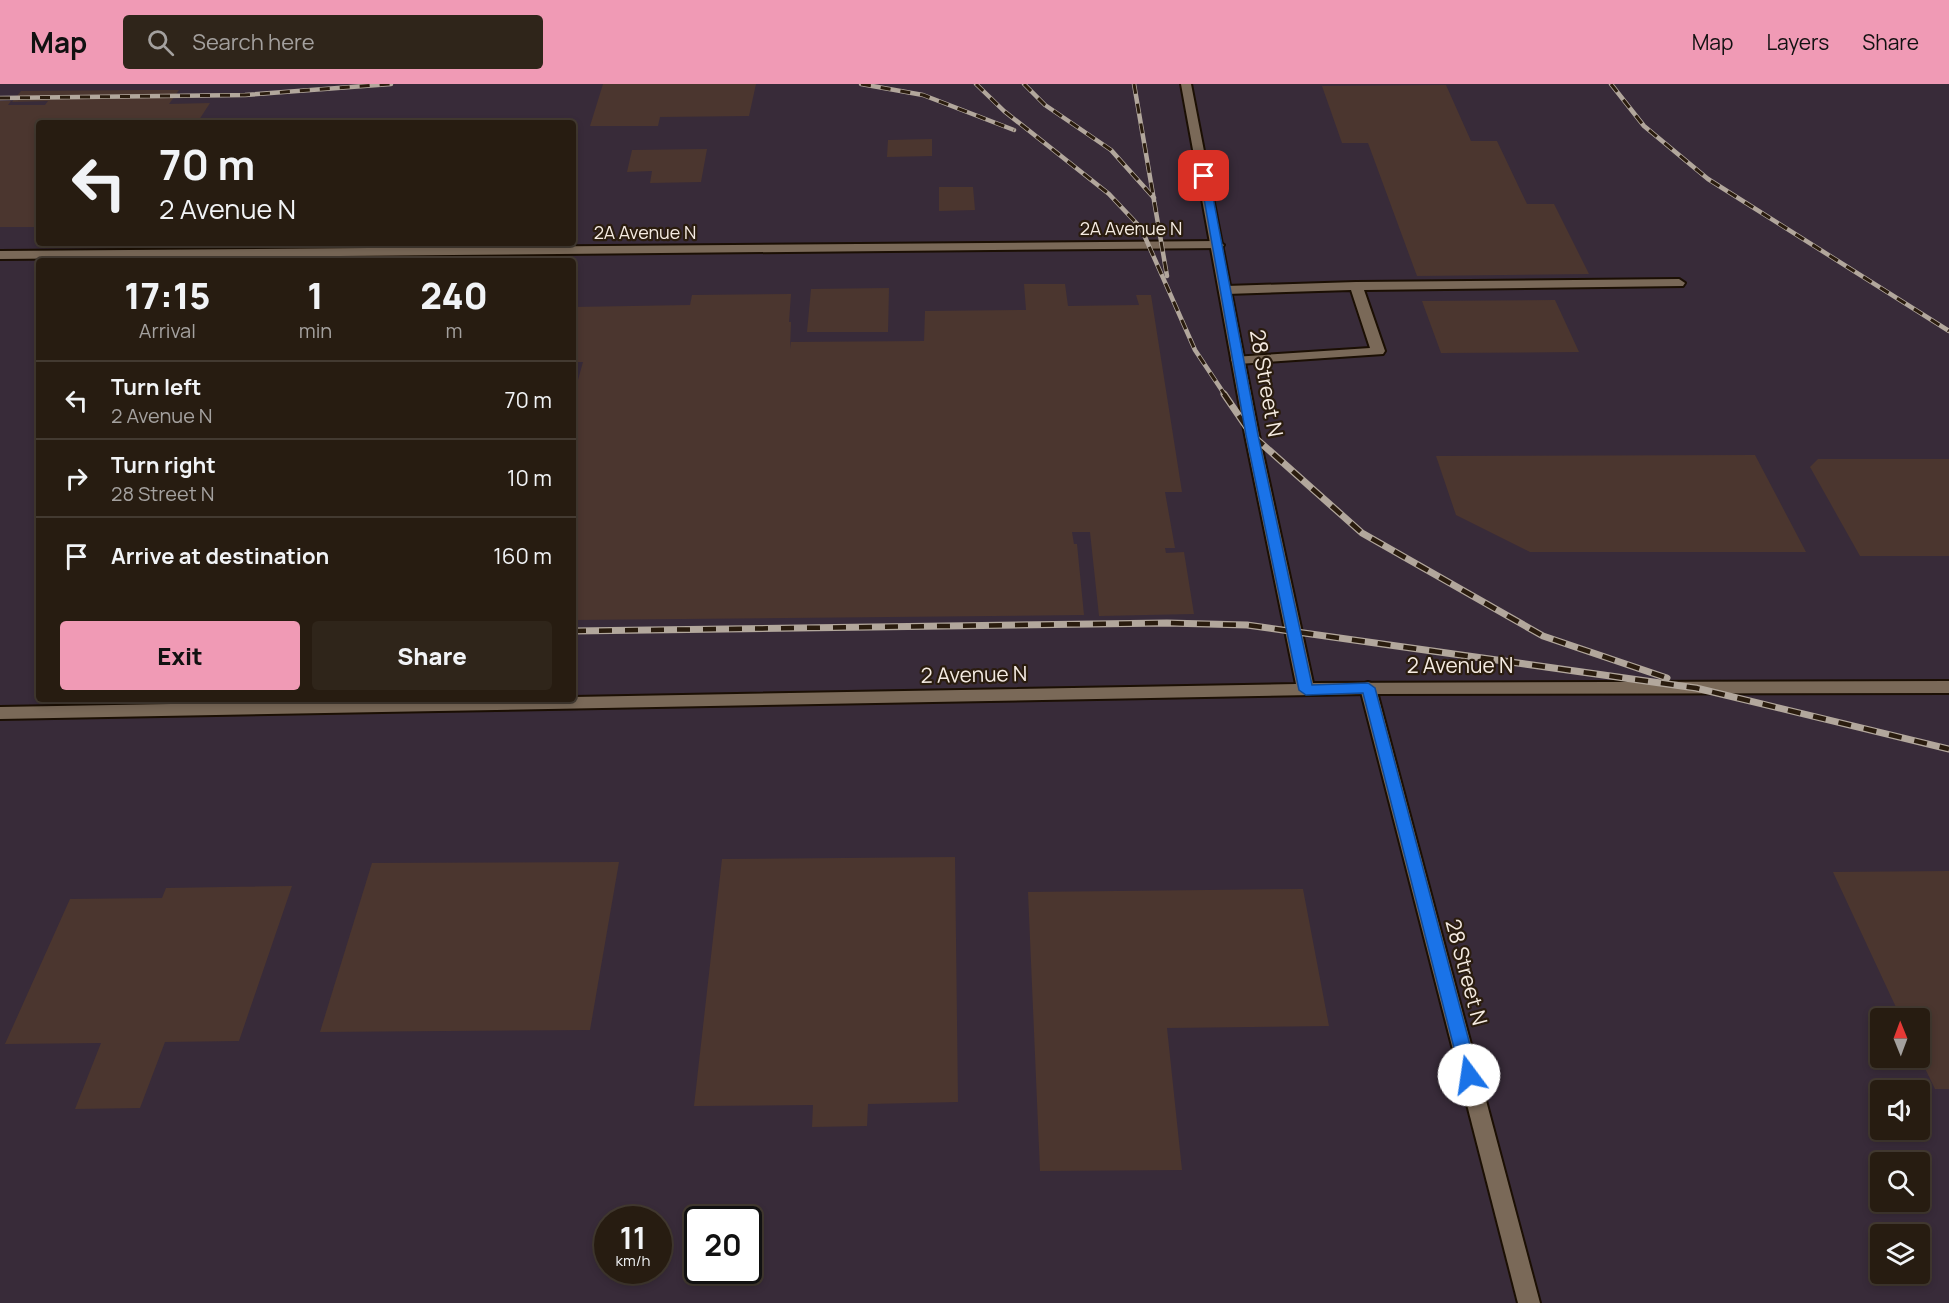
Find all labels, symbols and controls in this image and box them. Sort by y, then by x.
search box [123,15,543,69]
text: Map [30,23,87,61]
icon: search [144,26,177,59]
text: Search here [192,27,315,57]
text: Map [1692,28,1733,56]
text: Layers [1766,28,1829,56]
text: Share [1862,28,1919,56]
text: 70 m [159,135,255,193]
icon: left [60,144,138,222]
pin [1178,150,1229,201]
icon: arrive [1187,159,1220,192]
text: 2 Avenue N [159,190,296,227]
street label: 2A Avenue N [1080,216,1182,240]
street label: 2A Avenue N [594,220,696,244]
text: 17:15 [124,271,211,320]
text: 1 [307,271,324,320]
text: 240 [420,271,488,320]
text: Arrival [139,317,196,344]
text: min [299,317,332,344]
text: m [446,317,463,344]
street label: 28 Street N [1244,327,1290,439]
text: Turn left [111,372,201,402]
icon: left [60,384,93,417]
text: 70 m [504,385,552,415]
text: 2 Avenue N [111,402,213,429]
text: Turn right [111,450,216,480]
icon: right [60,462,93,495]
text: 10 m [507,463,552,493]
text: 28 Street N [111,480,214,507]
icon: arrive [60,540,93,573]
text: Arrive at destination [111,541,329,571]
text: 160 m [493,541,552,571]
button: Exit [60,621,300,690]
button: Share [312,621,552,690]
street label: 2 Avenue N [1407,651,1513,679]
street label: 2 Avenue N [920,659,1028,689]
street label: 28 Street N [1439,916,1495,1028]
north arrow [1870,1008,1930,1068]
map controls [1870,1008,1930,1284]
position arrow [1437,1043,1501,1107]
button: sound [1870,1080,1930,1140]
button: search [1870,1152,1930,1212]
speed limit sign: 20 [684,1206,762,1284]
text: 11 [620,1217,646,1258]
button: layers [1870,1224,1930,1284]
text: km/h [616,1250,650,1271]

